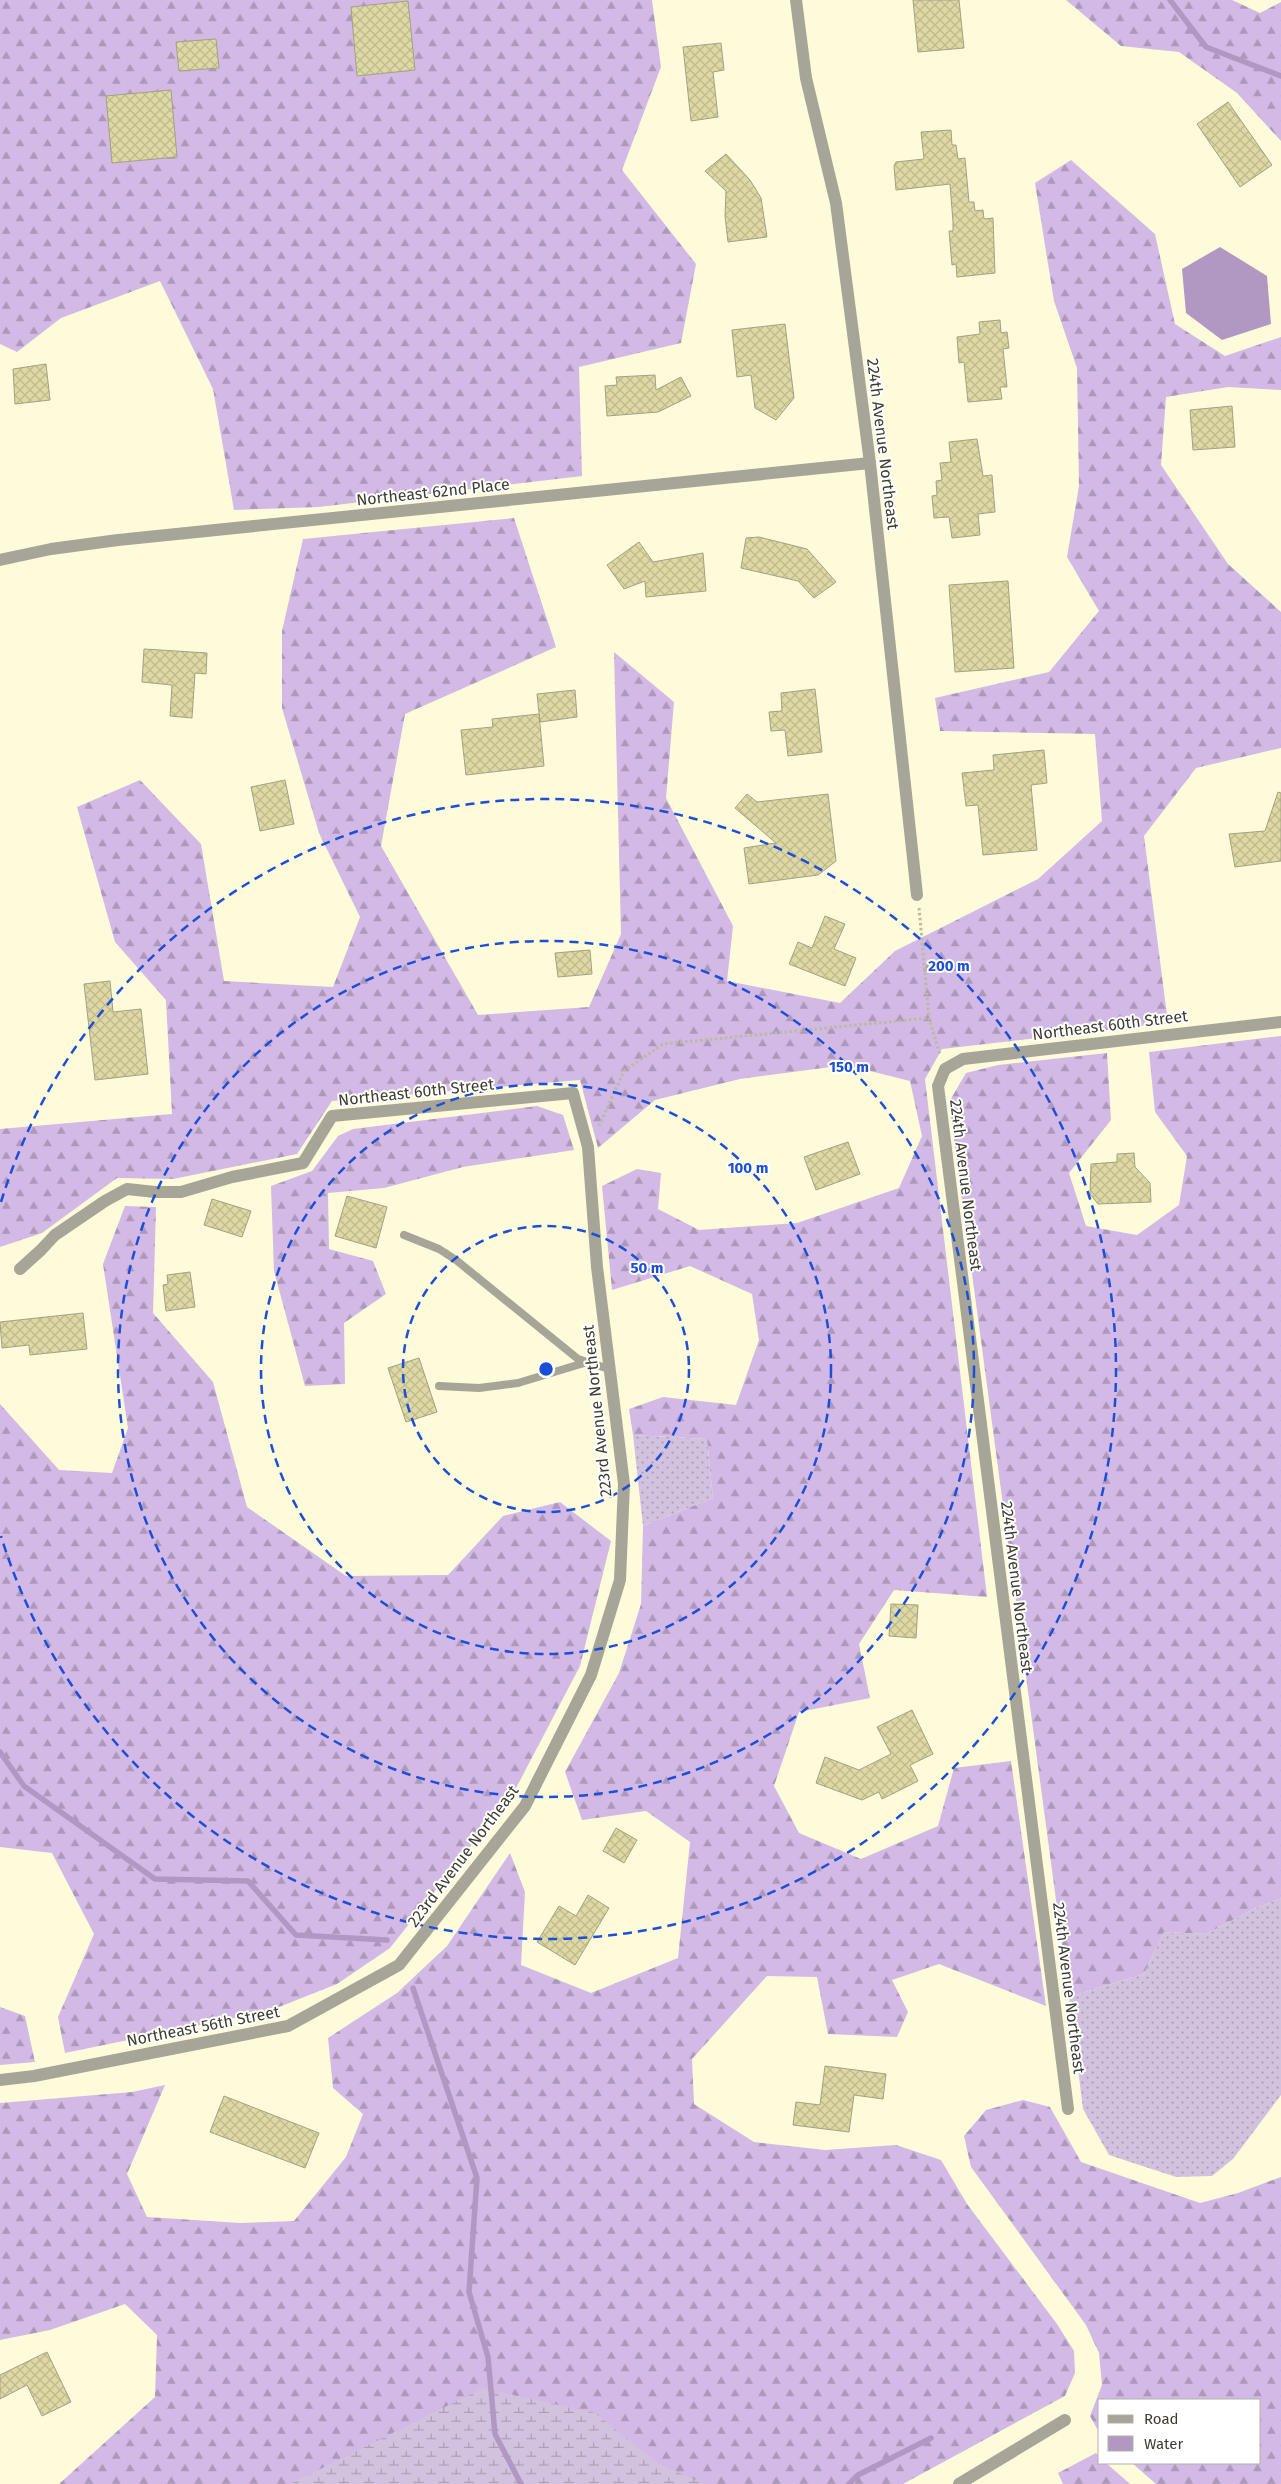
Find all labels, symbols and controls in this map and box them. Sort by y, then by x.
street label: 224th Avenue Northeast [863,357,903,531]
street label: Northeast 62nd Place [355,474,511,510]
text: 200 m [928,957,970,975]
street label: Northeast 60th Street [1031,1006,1189,1044]
text: 150 m [829,1058,869,1076]
street label: Northeast 60th Street [337,1074,495,1110]
street label: 224th Avenue Northeast [946,1098,986,1272]
text: 100 m [728,1159,768,1177]
text: 50 m [630,1259,664,1277]
street label: 223rd Avenue Northeast [579,1324,615,1498]
centre of rings [537,1360,555,1378]
street label: 224th Avenue Northeast [997,1500,1037,1674]
street label: 223rd Avenue Northeast [403,1781,523,1931]
street label: 224th Avenue Northeast [1049,1901,1089,2075]
street label: Northeast 56th Street [125,2002,281,2050]
legend [1098,2399,1261,2464]
text: Road [1144,2410,1179,2428]
text: Water [1144,2435,1183,2453]

